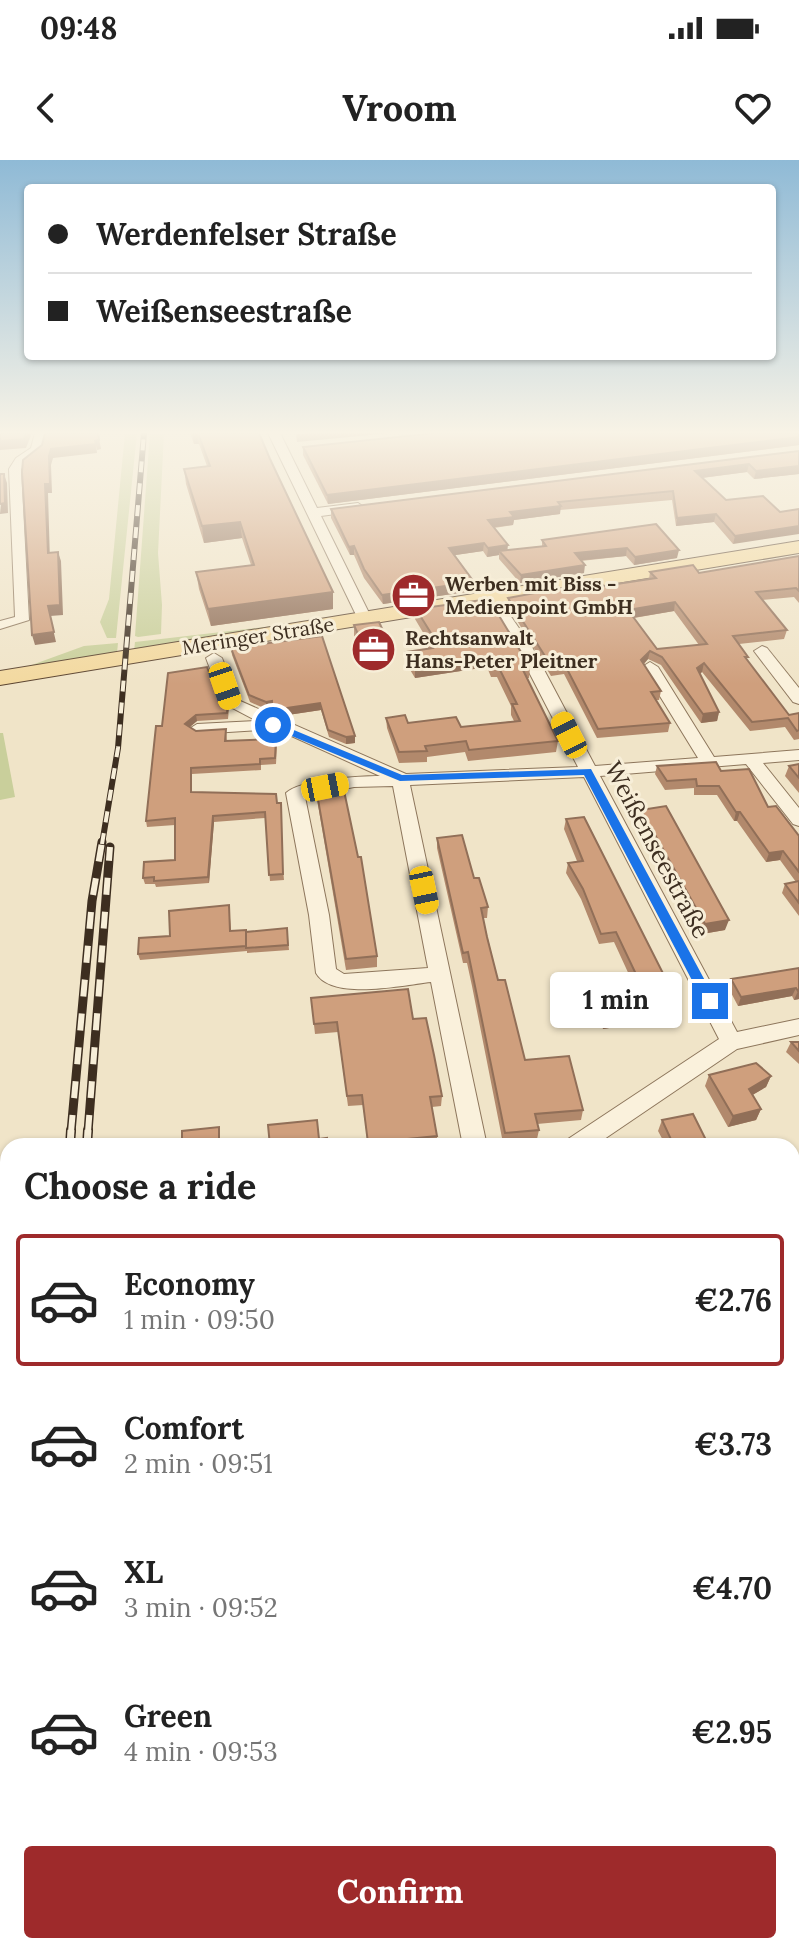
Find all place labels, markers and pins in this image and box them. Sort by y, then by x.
office icon: Werben mit Biss - Medienpoint GmbH [390,571,438,619]
place label: Werben mit Biss - Medienpoint GmbH [445,571,633,619]
place label: Rechtsanwalt Hans-Peter Pleitner [405,625,598,673]
office icon: Rechtsanwalt Hans-Peter Pleitner [350,626,398,674]

